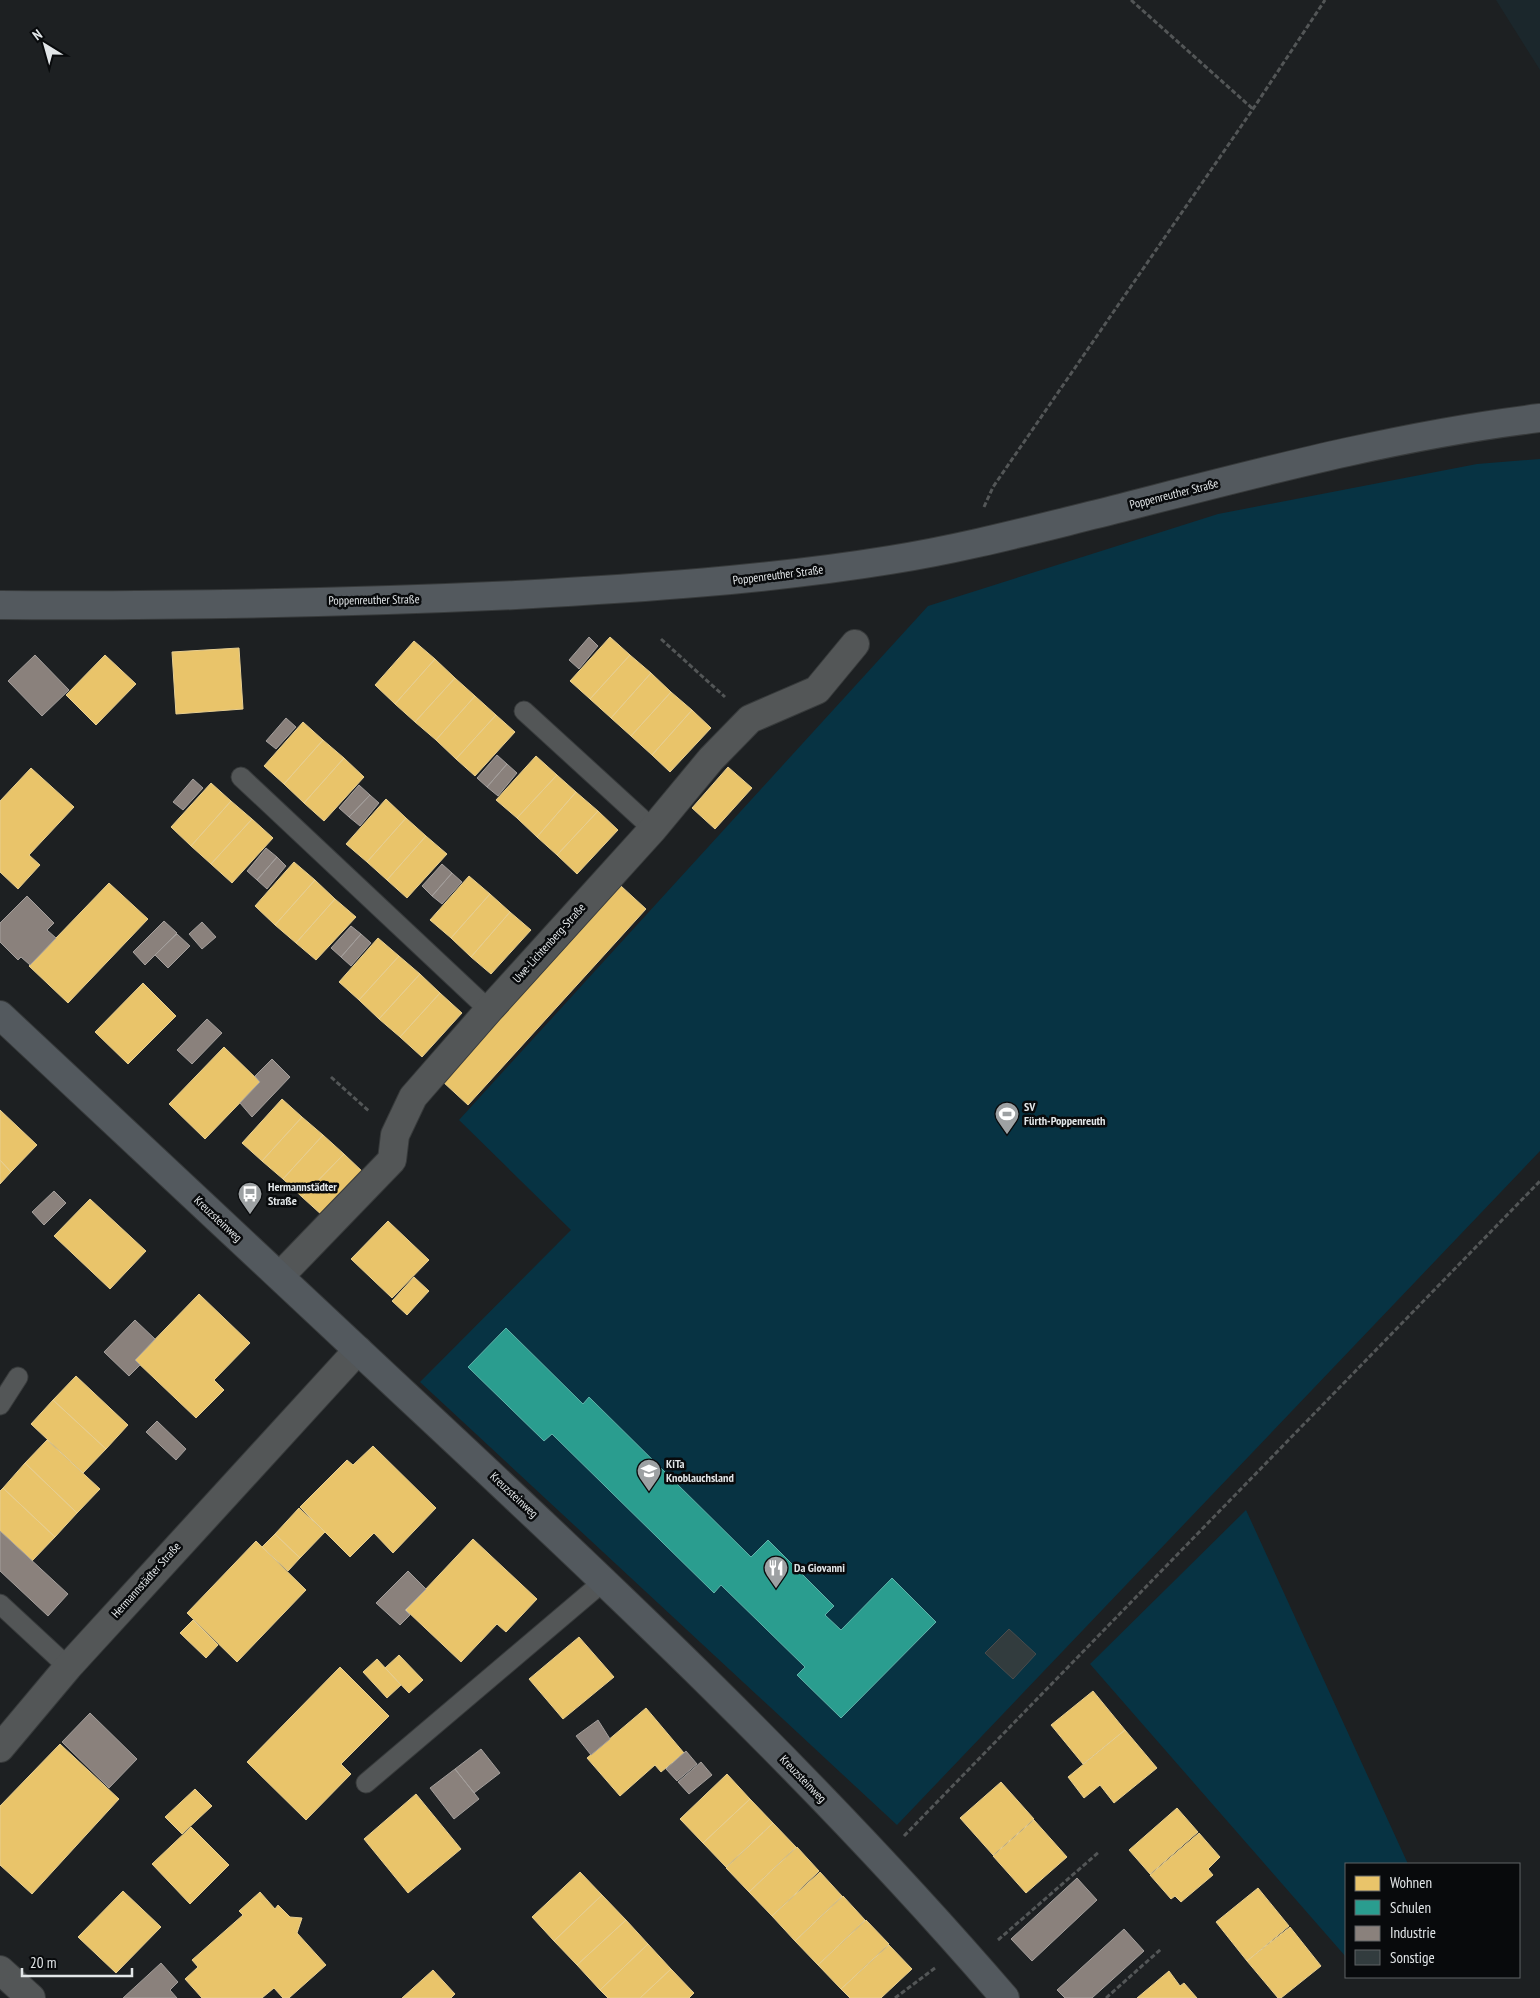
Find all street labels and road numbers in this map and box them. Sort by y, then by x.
street label: Poppenreuther Straße [1128,475,1220,512]
street label: Poppenreuther Straße [732,562,824,587]
street label: Poppenreuther Straße [328,591,420,608]
street label: Uwe-Lichtenberg-Straße [509,900,588,985]
street label: Kreuzsteinweg [191,1193,246,1245]
street label: Kreuzsteinweg [487,1469,542,1521]
street label: Hermannstädter Straße [108,1539,184,1621]
street label: Kreuzsteinweg [777,1752,830,1806]

